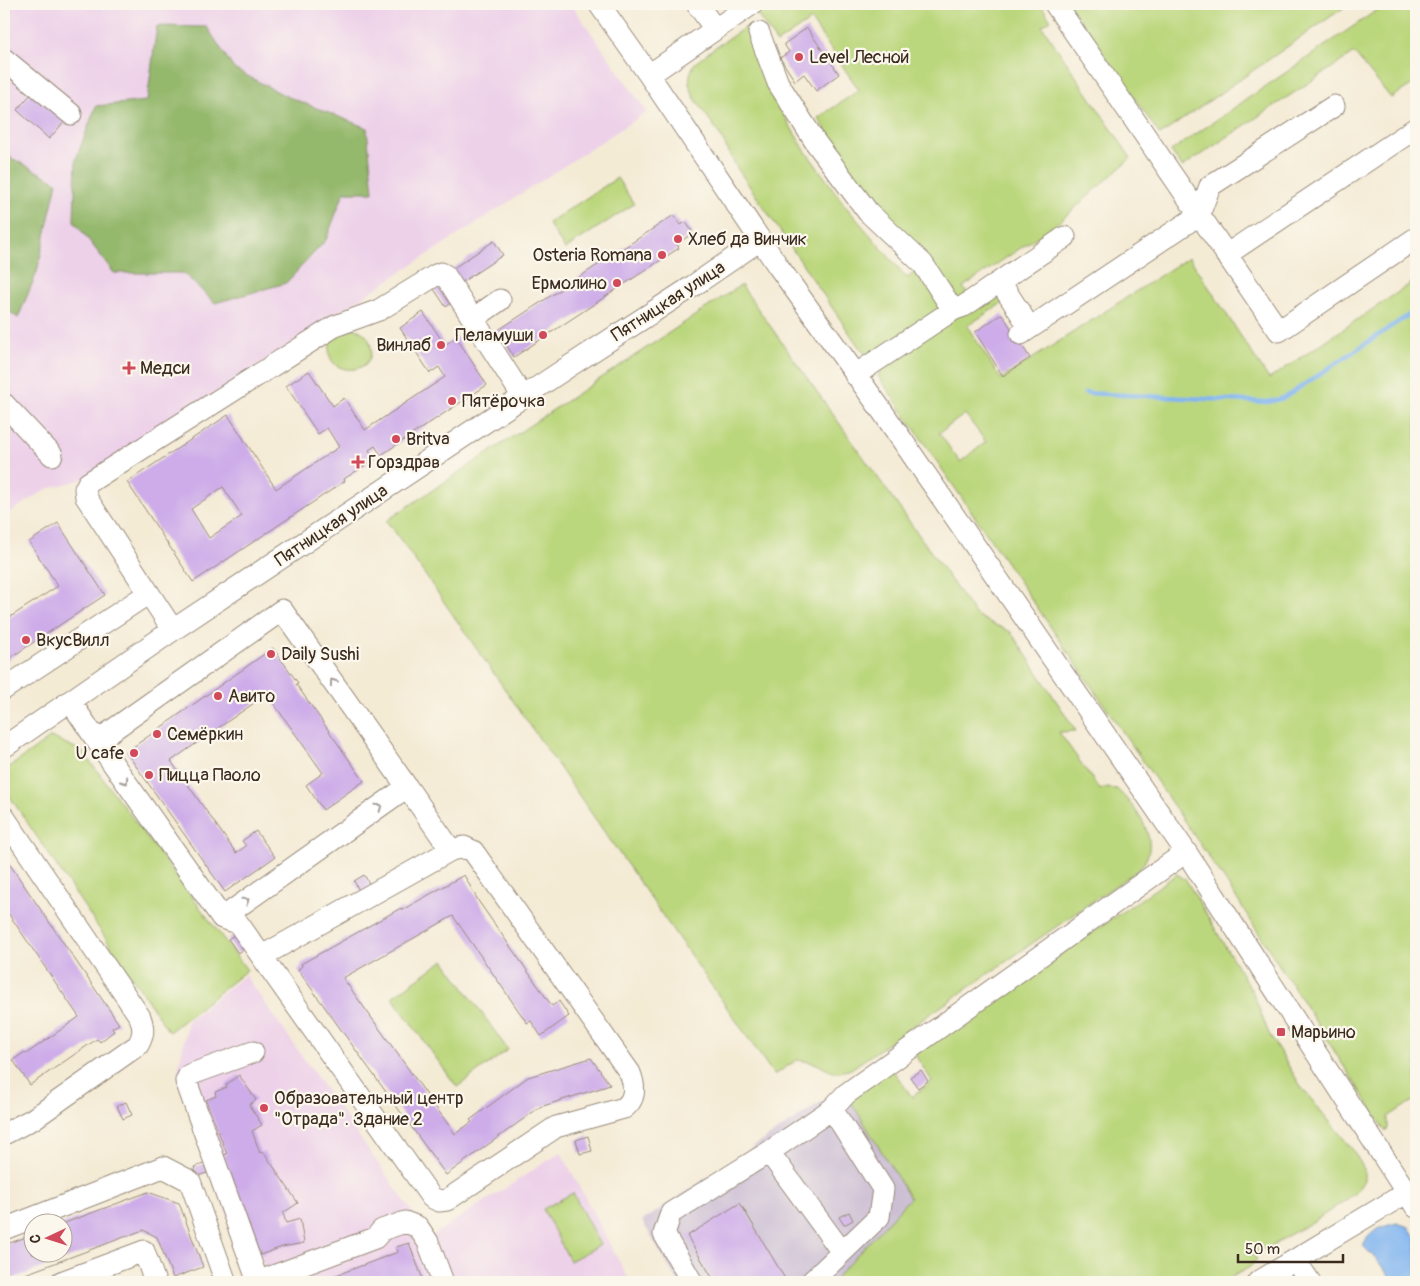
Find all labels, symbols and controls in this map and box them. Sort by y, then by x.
place label: Level Лесной [809,46,909,69]
marker: Level Лесной [793,51,805,63]
place label: Хлеб да Винчик [688,228,807,251]
marker: Хлеб да Винчик [672,233,684,245]
place label: Osteria Romana [533,244,652,267]
marker: Osteria Romana [656,249,668,261]
street label: Пятницкая улица [607,256,730,347]
place label: Ермолино [531,272,607,295]
marker: Ермолино [611,277,623,289]
place label: Пеламуши [455,324,533,347]
marker: Пеламуши [537,329,549,341]
place label: Винлаб [376,334,431,357]
marker: Винлаб [435,339,447,351]
place label: Медси [140,357,190,380]
marker: Медси [122,361,136,375]
place label: Пятёрочка [462,390,545,413]
marker: Пятёрочка [446,395,458,407]
place label: Britva [406,428,450,451]
marker: Britva [390,433,402,445]
place label: Горздрав [368,451,440,474]
marker: Горздрав [352,456,364,468]
street label: Пятницкая улица [270,479,392,572]
place label: ВкусВилл [36,629,109,652]
marker: ВкусВилл [20,634,32,646]
place label: Daily Sushi [281,643,359,666]
marker: Daily Sushi [265,648,277,660]
one-way arrow [330,678,339,688]
place label: Авито [228,685,276,708]
marker: Авито [212,690,224,702]
place label: Семёркин [167,723,243,746]
marker: Семёркин [151,728,163,740]
place label: U cafe [76,742,124,765]
marker: U cafe [128,747,140,759]
place label: Пицца Паоло [159,764,261,787]
marker: Пицца Паоло [143,769,155,781]
one-way arrow [119,775,128,785]
one-way arrow [373,804,383,813]
one-way arrow [240,898,250,907]
place label: Марьино [1291,1021,1356,1044]
marker: Марьино [1275,1026,1287,1038]
place label: Образовательный центр "Отрада". Здание 2 [274,1087,464,1131]
marker: Образовательный центр "Отрада". Здание 2 [258,1102,270,1114]
north arrow [22,1214,72,1264]
scale bar [1238,1231,1342,1263]
text: С [27,1234,44,1244]
text: 50 m [1245,1240,1280,1259]

